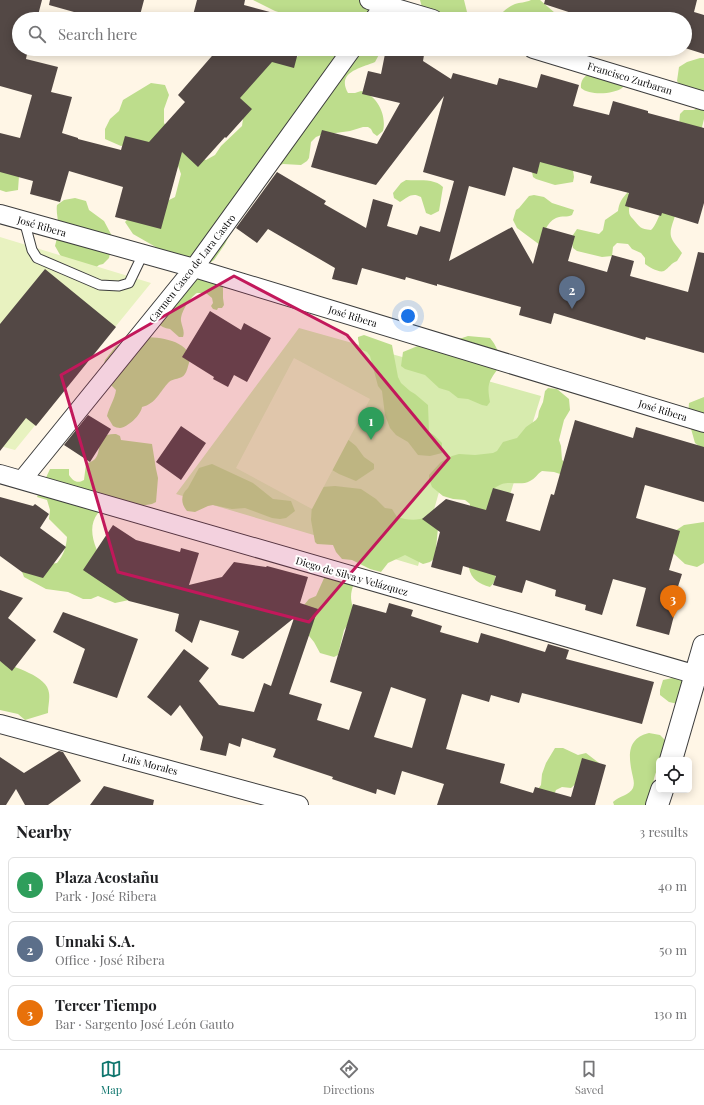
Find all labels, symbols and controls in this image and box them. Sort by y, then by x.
search box [12,12,692,56]
icon: search [26,23,48,45]
text: Search here [58,24,137,44]
street label: Francisco Zurbaran [586,58,674,98]
street label: Carmen Casco de Lara Castro [145,211,239,325]
street label: José Ribera [15,212,68,240]
pin: 2 [559,276,585,309]
street label: José Ribera [326,302,379,330]
your location [398,306,418,326]
street label: José Ribera [636,396,689,424]
pin: 1 [358,407,384,440]
street label: Diego de Silva y Velázquez [294,553,410,599]
pin: 3 [660,585,686,618]
street label: Luis Morales [121,750,179,778]
map controls [656,757,692,793]
button: locate [656,757,692,793]
text: Nearby [16,820,71,842]
text: 3 results [639,823,688,840]
text: Plaza Acostañu [55,867,159,887]
text: 1 [28,877,32,894]
text: 40 m [658,877,687,894]
text: Park · José Ribera [55,887,157,904]
text: Unnaki S.A. [55,931,135,951]
text: 2 [27,941,33,958]
text: 50 m [659,941,687,958]
text: Office · José Ribera [55,951,165,968]
text: Tercer Tiempo [55,995,157,1015]
text: 3 [27,1005,33,1022]
text: 130 m [654,1005,687,1022]
text: Bar · Sargento José León Gauto [55,1015,234,1032]
tab: Map [100,1058,122,1097]
tab: Directions [323,1058,374,1097]
tab: Saved [575,1058,604,1097]

